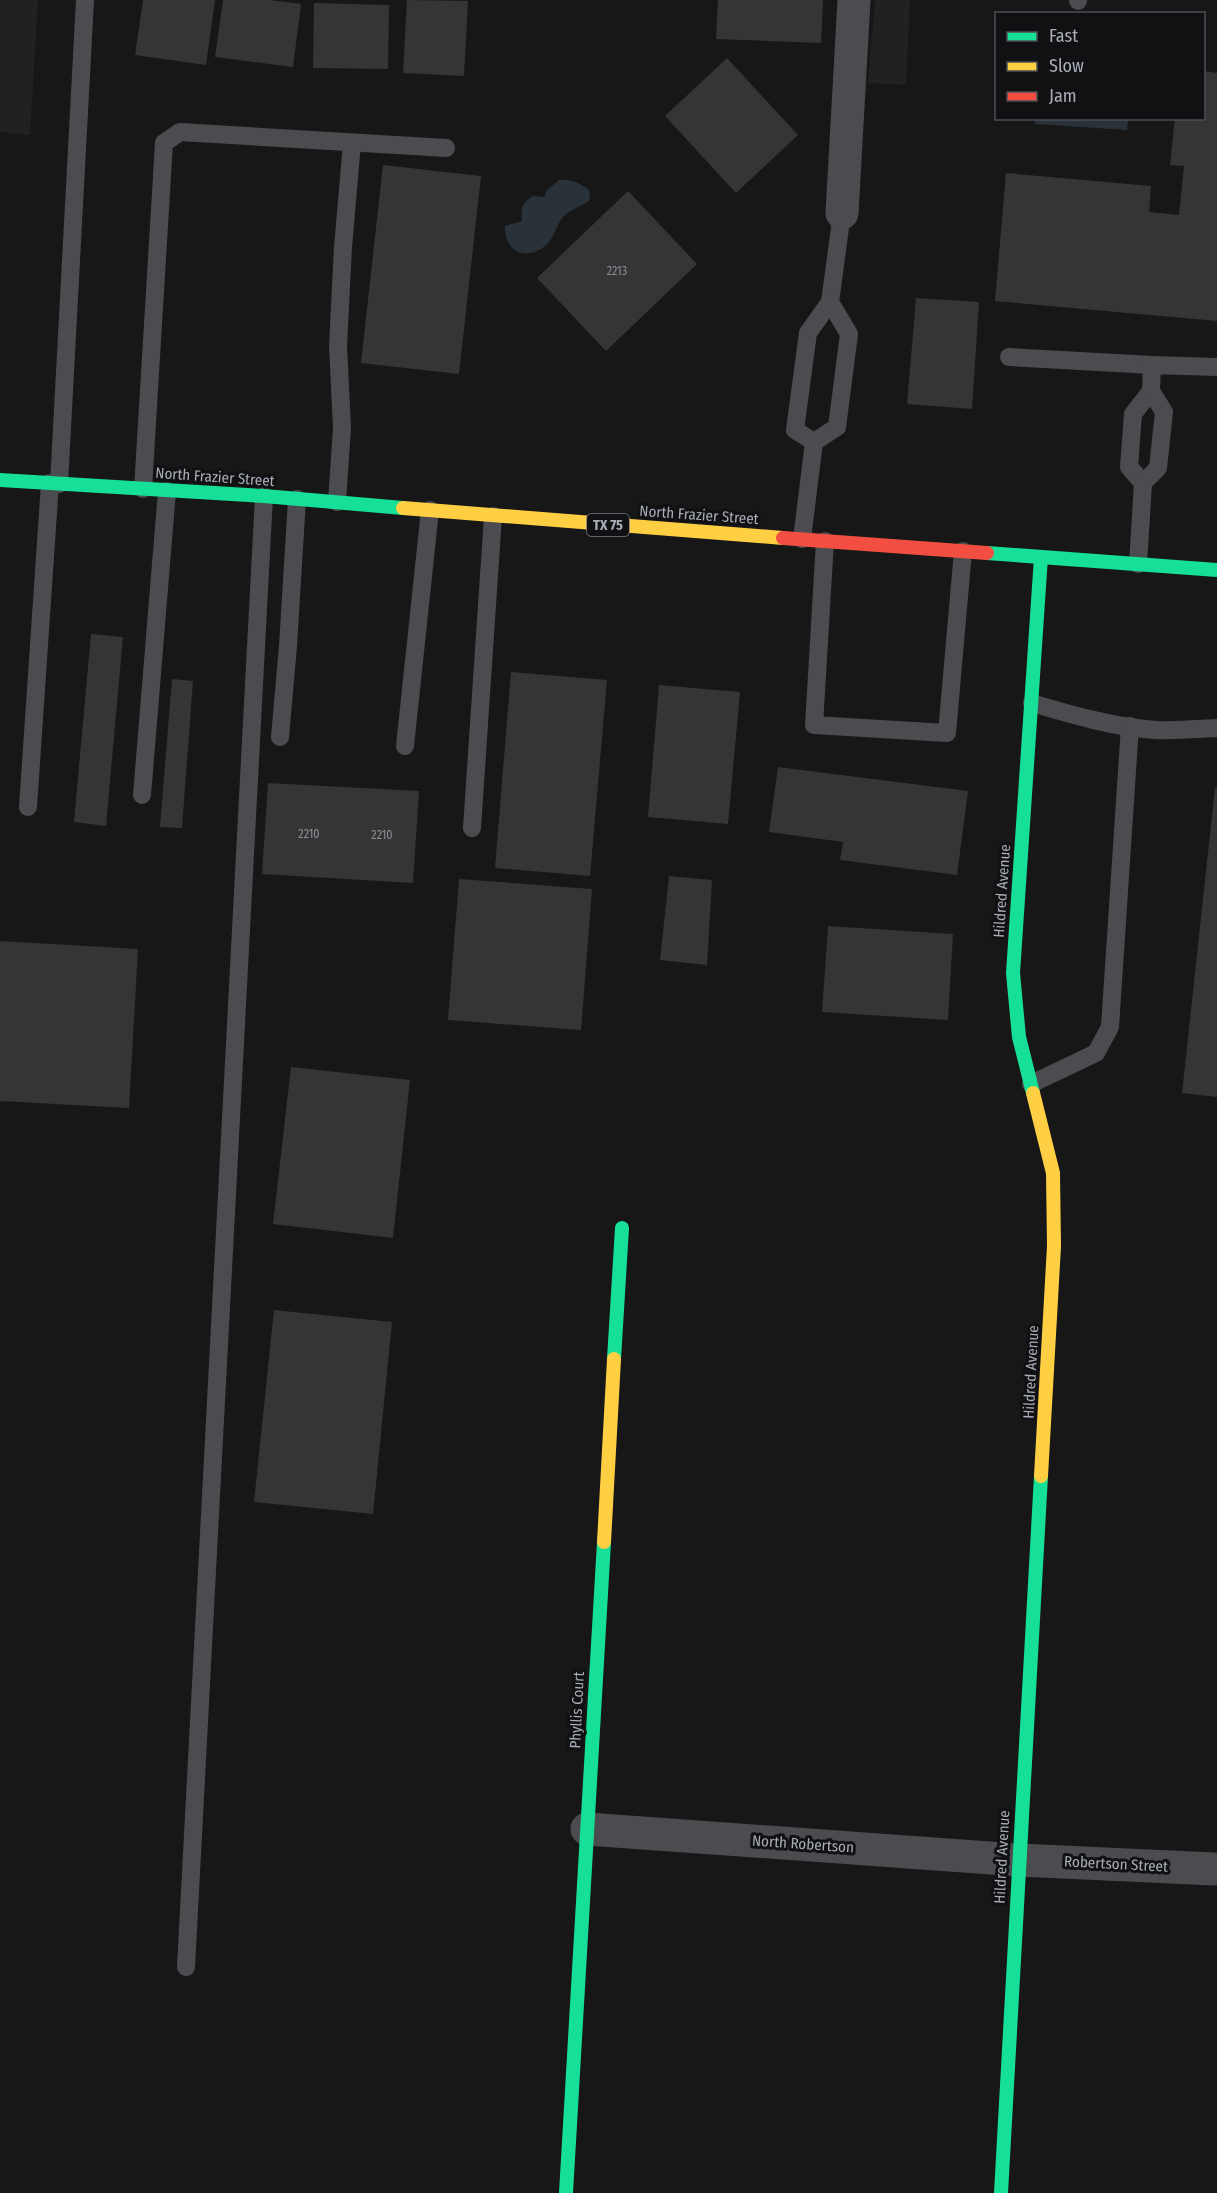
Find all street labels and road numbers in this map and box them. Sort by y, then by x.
street label: North Frazier Street [155,464,275,490]
street label: North Frazier Street [639,502,759,528]
road number: TX 75 [587,514,629,536]
street label: Hildred Avenue [990,844,1014,938]
street label: Hildred Avenue [1020,1325,1042,1419]
street label: Phyllis Court [566,1671,588,1749]
street label: Hildred Avenue [991,1810,1013,1904]
street label: North Robertson [751,1831,855,1857]
street label: Robertson Street [1064,1852,1168,1876]

